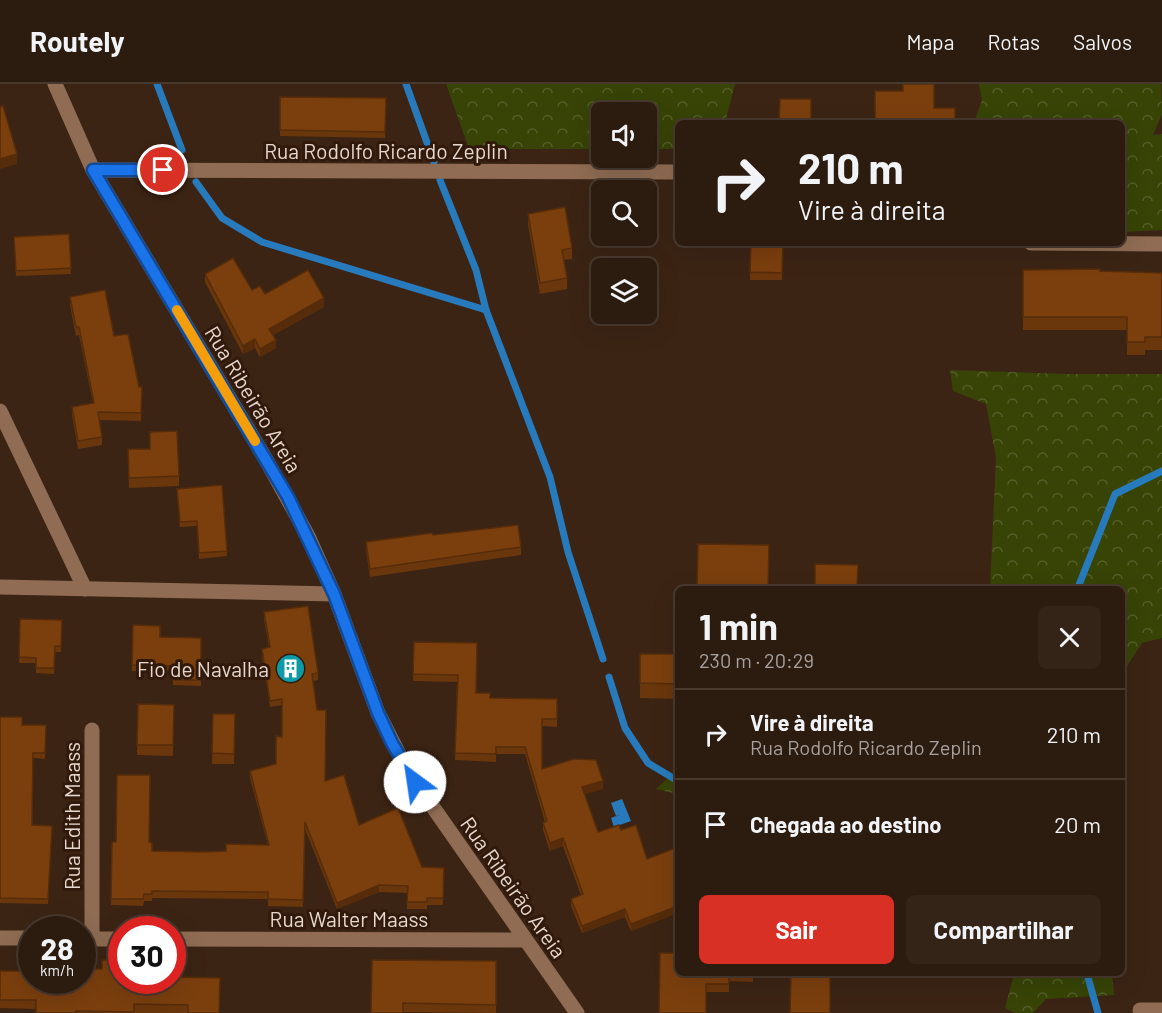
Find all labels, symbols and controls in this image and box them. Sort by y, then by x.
text: Routely [30,24,125,58]
text: Mapa [906,29,954,54]
text: Rotas [987,29,1040,54]
text: Salvos [1073,29,1132,54]
map controls [591,102,657,324]
button: sound [591,102,657,168]
street label: Rua Rodolfo Ricardo Zeplin [264,138,508,163]
text: 210 m [798,142,904,192]
pin [137,144,188,195]
icon: right [699,144,777,222]
icon: arrive [146,153,179,186]
button: search [591,180,657,246]
text: Vire à direita [798,193,946,225]
button: layers [591,258,657,324]
street label: Rua Ribeirão Areia [200,321,308,477]
text: 1 min [699,604,778,647]
button: close [1038,606,1101,669]
text: 230 m · 20:29 [699,648,814,672]
building icon: Fio de Navalha [274,652,306,684]
place label: Fio de Navalha [137,656,269,681]
text: Vire à direita [750,709,874,735]
icon: right [699,718,732,751]
text: 210 m [1047,721,1101,747]
text: Rua Rodolfo Ricardo Zeplin [750,735,982,759]
street label: Rua Edith Maass [59,742,84,890]
position arrow [383,750,447,814]
icon: arrive [699,808,732,841]
text: Chegada ao destino [750,811,941,837]
text: 20 m [1054,811,1101,837]
street label: Rua Ribeirão Areia [456,812,572,962]
button: Sair [699,895,894,964]
button: Compartilhar [906,895,1101,964]
street label: Rua Walter Maass [270,906,428,931]
speed limit sign: 30 [108,916,186,994]
text: 28 [40,930,74,966]
text: km/h [40,961,74,979]

